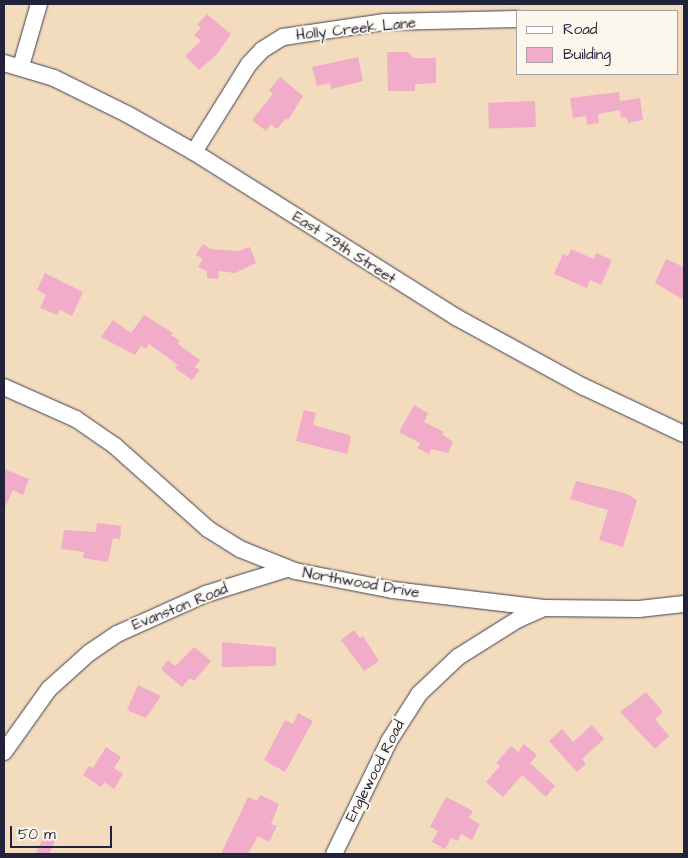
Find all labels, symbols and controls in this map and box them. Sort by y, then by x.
legend [516,10,678,75]
street label: Holly Creek Lane [295,14,417,44]
text: Road [563,19,597,40]
text: Building [563,44,611,65]
street label: East 79th Street [289,208,399,288]
street label: Northwood Drive [301,564,421,602]
street label: Evanston Road [129,580,231,634]
street label: Englewood Road [342,717,408,825]
scale bar [12,816,115,848]
text: 50 m [18,824,56,845]

